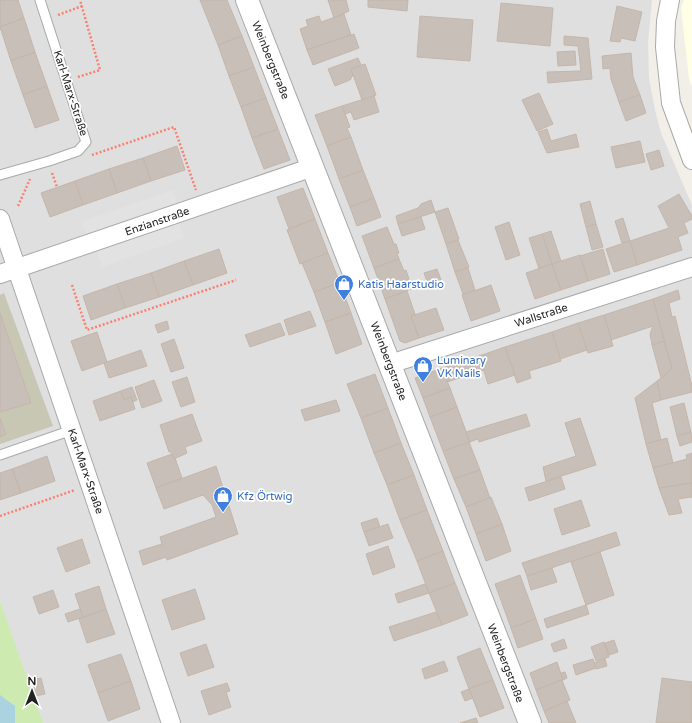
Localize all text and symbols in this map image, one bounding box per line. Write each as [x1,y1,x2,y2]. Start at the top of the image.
street label: Weinbergstraße [249,19,292,101]
street label: Karl-Marx-Straße [51,49,91,138]
street label: Enzianstraße [123,204,191,239]
shop icon: Katis Haarstudio [333,273,355,301]
place label: Katis Haarstudio [358,278,444,291]
street label: Wallstraße [513,301,569,330]
street label: Weinbergstraße [368,320,410,402]
place label: Luminary VK Nails [437,354,486,380]
shop icon: Luminary VK Nails [412,355,434,383]
street label: Karl-Marx-Straße [65,427,106,516]
shop icon: Kfz Örtwig [212,485,234,513]
place label: Kfz Örtwig [237,490,293,503]
street label: Weinbergstraße [485,622,527,704]
north arrow [12,671,52,711]
text: N [28,675,36,688]

